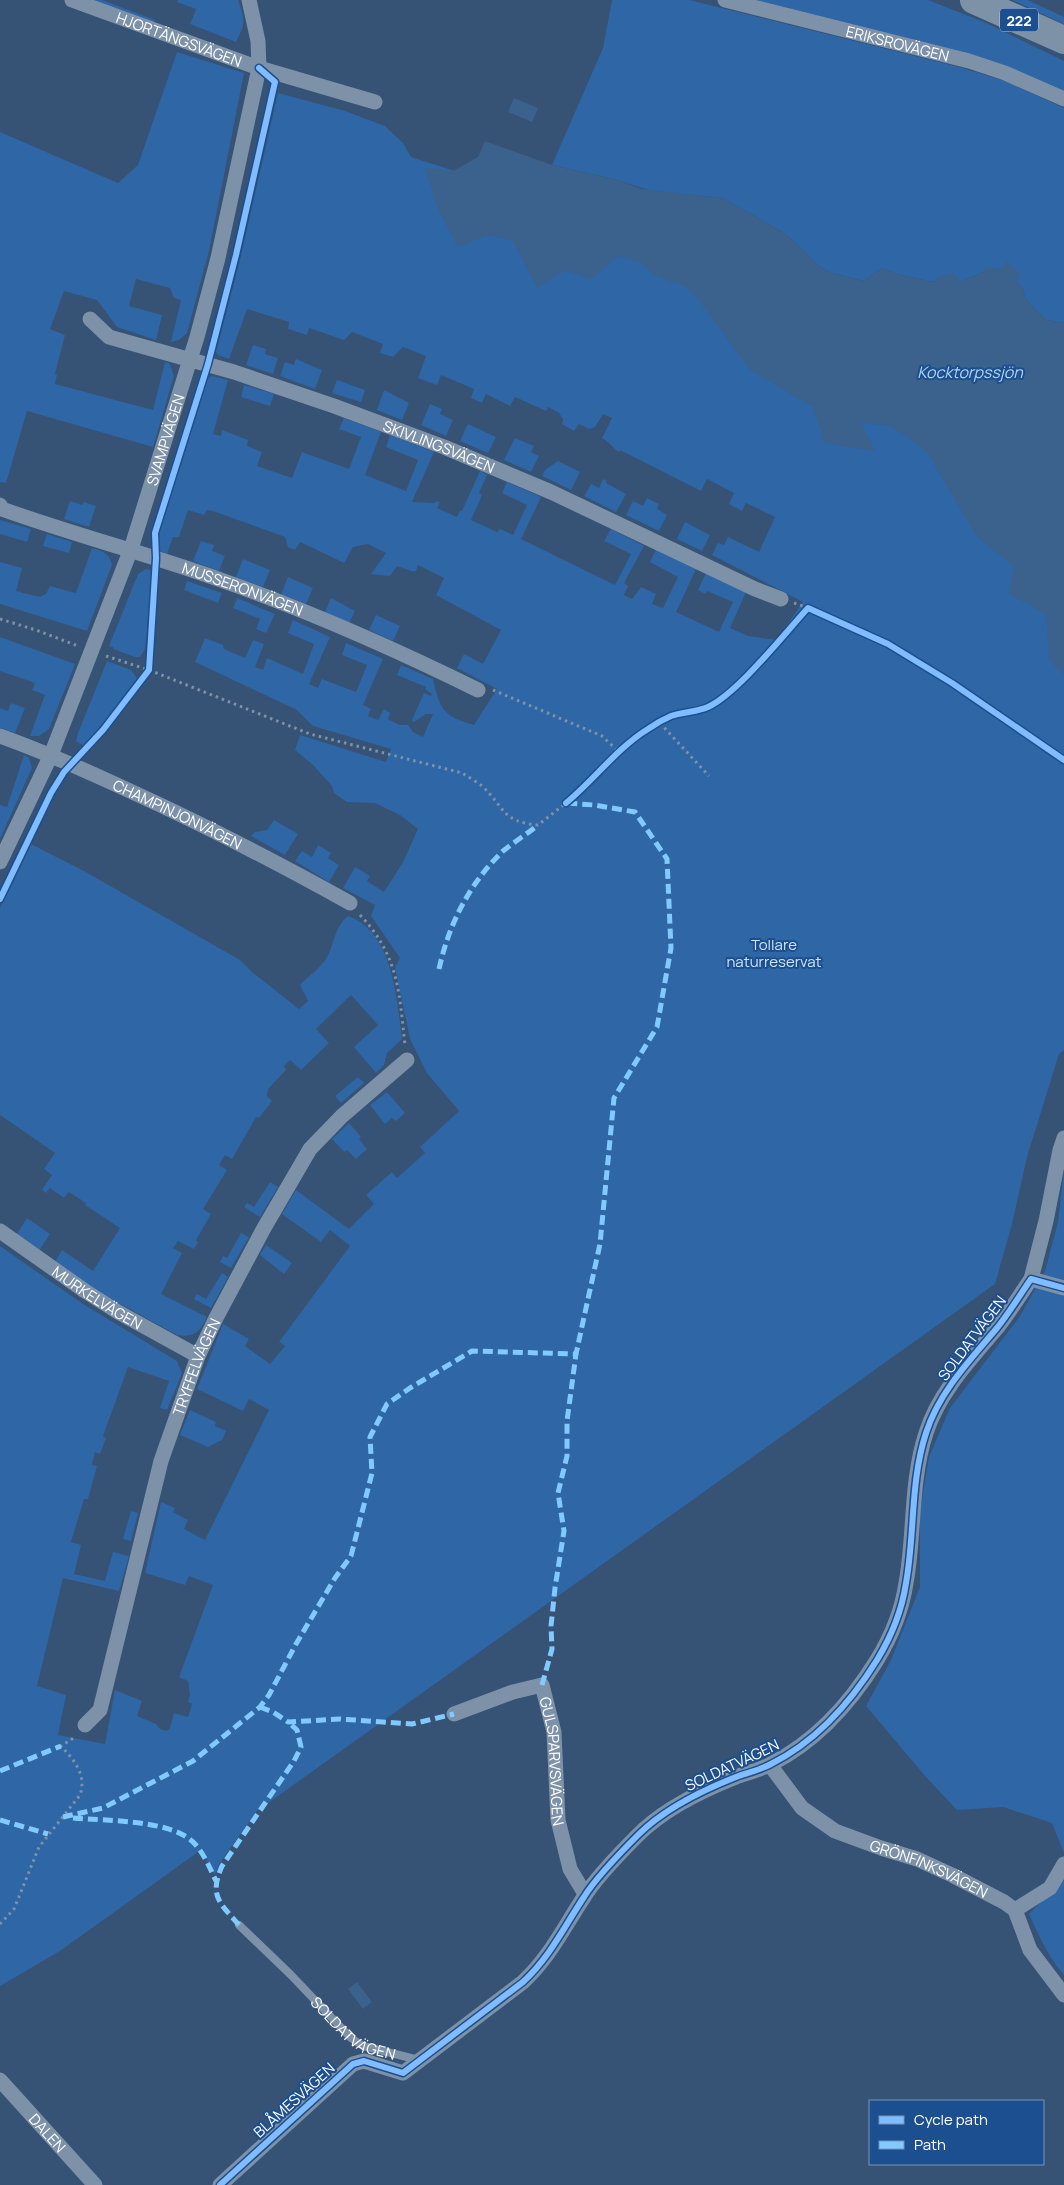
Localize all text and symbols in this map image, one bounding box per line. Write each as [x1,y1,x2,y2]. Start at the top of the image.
street label: HJORTÄNGSVÄGEN [113,7,245,71]
road number: 222 [1000,8,1038,32]
street label: ERIKSROVÄGEN [844,20,952,66]
water label: Kocktorpssjön [917,361,1023,383]
street label: SVAMPVÄGEN [141,391,189,488]
street label: SKIVLINGSVÄGEN [380,415,498,478]
street label: MUSSERONVÄGEN [180,557,306,620]
street label: CHAMPINJONVÄGEN [110,774,246,854]
park label: Tollare naturreservat [726,934,822,972]
street label: MURKELVÄGEN [48,1261,146,1334]
street label: SOLDATVÄGEN [933,1291,1011,1385]
street label: TRYFFELVÄGEN [167,1315,225,1419]
street label: GULSPARVSVÄGEN [535,1694,569,1828]
street label: SOLDATVÄGEN [681,1734,783,1796]
street label: GRÖNFINKSVÄGEN [867,1834,992,1902]
street label: SOLDATVÄGEN [306,1992,398,2064]
street label: BLÅMESVÄGEN [249,2058,339,2142]
legend [869,2100,1044,2165]
street label: DALEN [24,2109,71,2157]
text: Cycle path [914,2109,988,2130]
text: Path [914,2134,946,2155]

